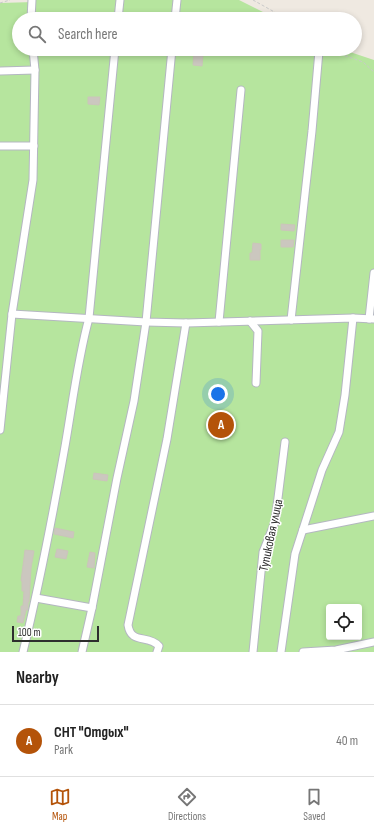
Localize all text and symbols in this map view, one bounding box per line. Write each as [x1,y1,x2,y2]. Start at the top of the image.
search box [12,12,362,56]
icon: search [26,23,48,45]
text: Search here [58,25,118,44]
your location [208,384,228,404]
pin: A [208,410,234,440]
street label: Тупиковая улица [255,498,286,573]
map controls [326,604,362,640]
button: locate [326,604,362,640]
scale bar [12,624,99,643]
text: 100 m [18,626,40,639]
text: Nearby [16,668,59,688]
text: СНТ "Отдых" [54,723,129,742]
text: A [26,733,32,749]
text: 40 m [336,733,358,749]
text: Park [54,742,73,758]
tab: Map [49,786,71,823]
tab: Directions [168,786,206,823]
tab: Saved [303,786,325,823]

